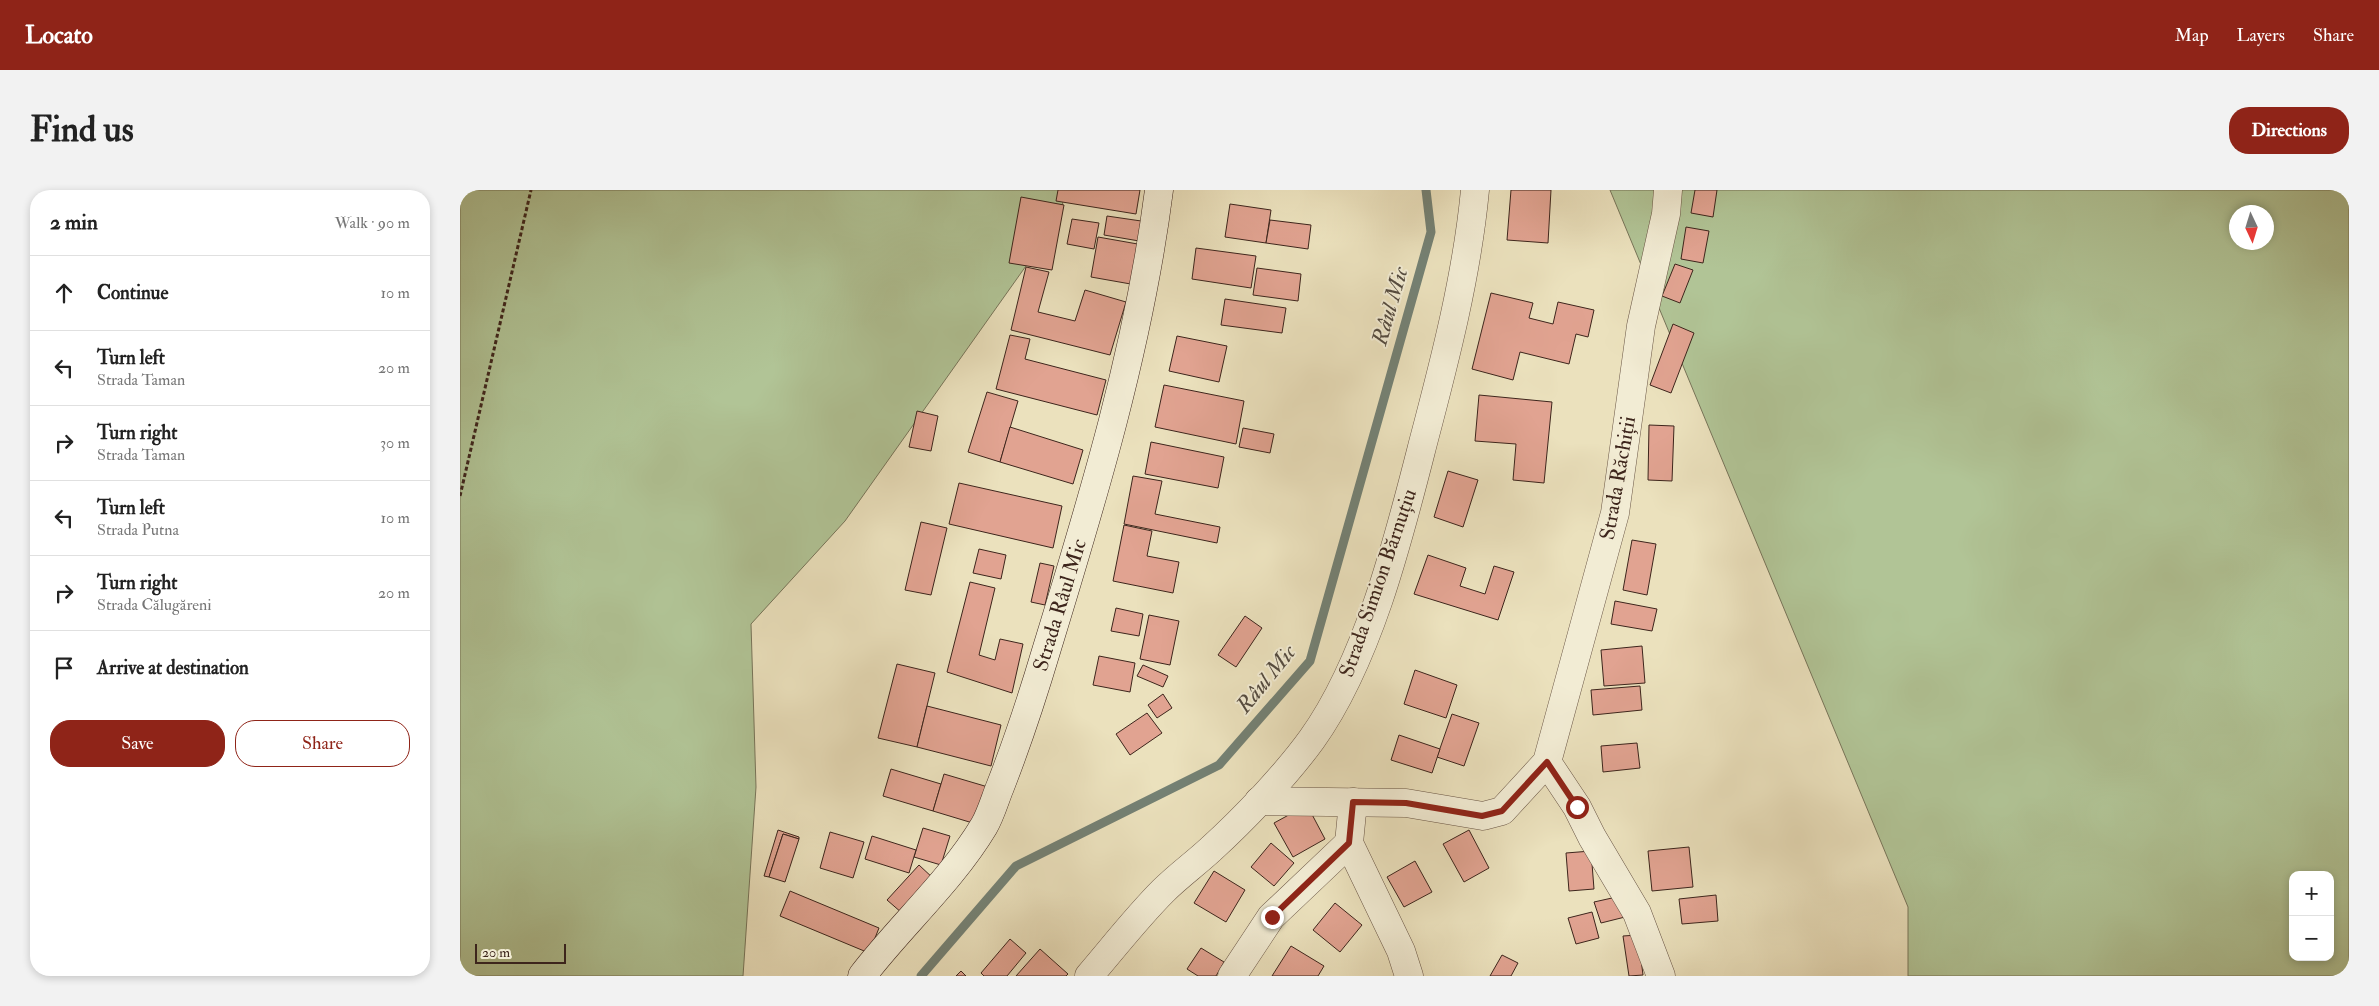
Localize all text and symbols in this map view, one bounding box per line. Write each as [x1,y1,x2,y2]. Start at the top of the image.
text: Locato [25,20,93,51]
text: Map [2175,24,2209,47]
text: Layers [2237,24,2285,47]
text: Share [2313,24,2354,47]
button: Directions [2229,107,2349,154]
text: Find us [30,108,134,152]
north arrow [2229,205,2274,250]
text: 2 min [50,209,98,236]
text: Walk · 90 m [335,213,410,233]
water label: Râul Mic [1365,262,1415,349]
icon: ahead [50,279,78,307]
text: Continue [97,281,168,305]
text: 10 m [380,283,410,303]
text: Turn left [97,346,165,370]
icon: left [50,354,78,382]
text: 20 m [378,358,410,378]
text: Strada Taman [97,370,185,390]
street label: Strada Răchiții [1594,414,1642,542]
text: Turn right [97,421,177,445]
icon: right [50,429,78,457]
text: 30 m [380,433,410,453]
text: Strada Taman [97,445,185,465]
street label: Strada Simion Bărnuțiu [1333,485,1423,681]
text: Turn left [97,496,165,520]
icon: left [50,504,78,532]
text: 10 m [380,508,410,528]
text: Strada Putna [97,520,179,540]
street label: Strada Râul Mic [1027,535,1093,674]
text: Turn right [97,571,177,595]
icon: right [50,579,78,607]
text: 20 m [378,583,410,603]
text: Strada Călugăreni [97,595,212,615]
water label: Râul Mic [1229,638,1303,720]
icon: arrive [50,654,78,682]
text: Arrive at destination [97,656,249,680]
button: Save [50,720,225,767]
button: Share [235,720,410,767]
route start [1566,796,1589,819]
map controls [2289,871,2334,961]
button: + [2289,871,2334,916]
route end [1261,906,1284,929]
button: − [2289,916,2334,961]
scale bar [475,941,566,964]
text: 20 m [482,944,510,961]

